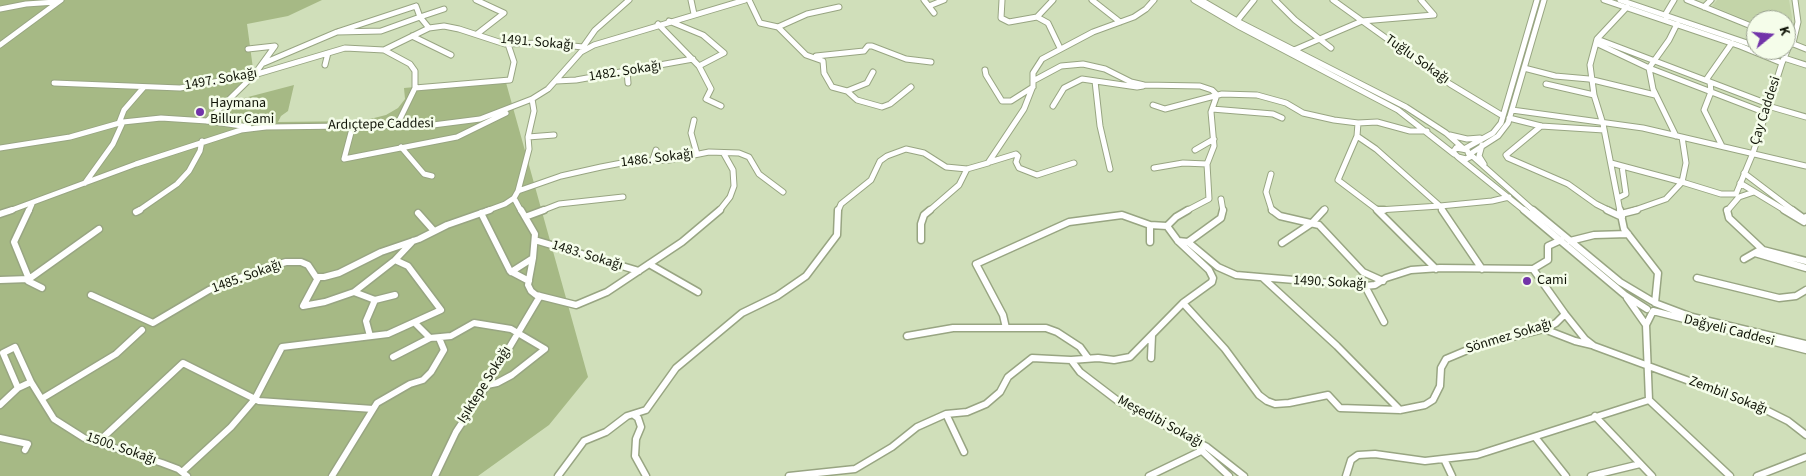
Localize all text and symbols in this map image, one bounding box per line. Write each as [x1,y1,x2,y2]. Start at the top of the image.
north arrow [1746,10,1796,60]
text: K [1774,24,1795,38]
street label: 1491. Sokağı [500,31,574,55]
street label: Tuğlu Sokağı [1381,32,1453,88]
street label: 1482. Sokağı [587,58,663,86]
street label: 1497. Sokağı [183,65,259,95]
street label: Çay Caddesi [1747,75,1785,147]
place label: Haymana Billur Cami [210,96,274,128]
marker: Haymana Billur Cami [194,106,206,118]
street label: Ardıçtepe Caddesi [328,116,434,134]
street label: 1486. Sokağı [619,146,695,172]
street label: 1483. Sokağı [549,237,625,275]
street label: 1485. Sokağı [210,257,284,297]
street label: 1490. Sokağı [1293,273,1367,293]
place label: Cami [1537,273,1567,289]
marker: Cami [1521,275,1533,287]
street label: Dağyeli Caddesi [1682,312,1776,350]
street label: Sönmez Sokağı [1464,316,1554,358]
street label: Işıktepe Sokağı [455,343,515,427]
street label: Zembil Sokağı [1686,373,1770,419]
street label: Meşedibi Sokağı [1114,392,1206,452]
street label: 1500. Sokağı [83,429,159,469]

